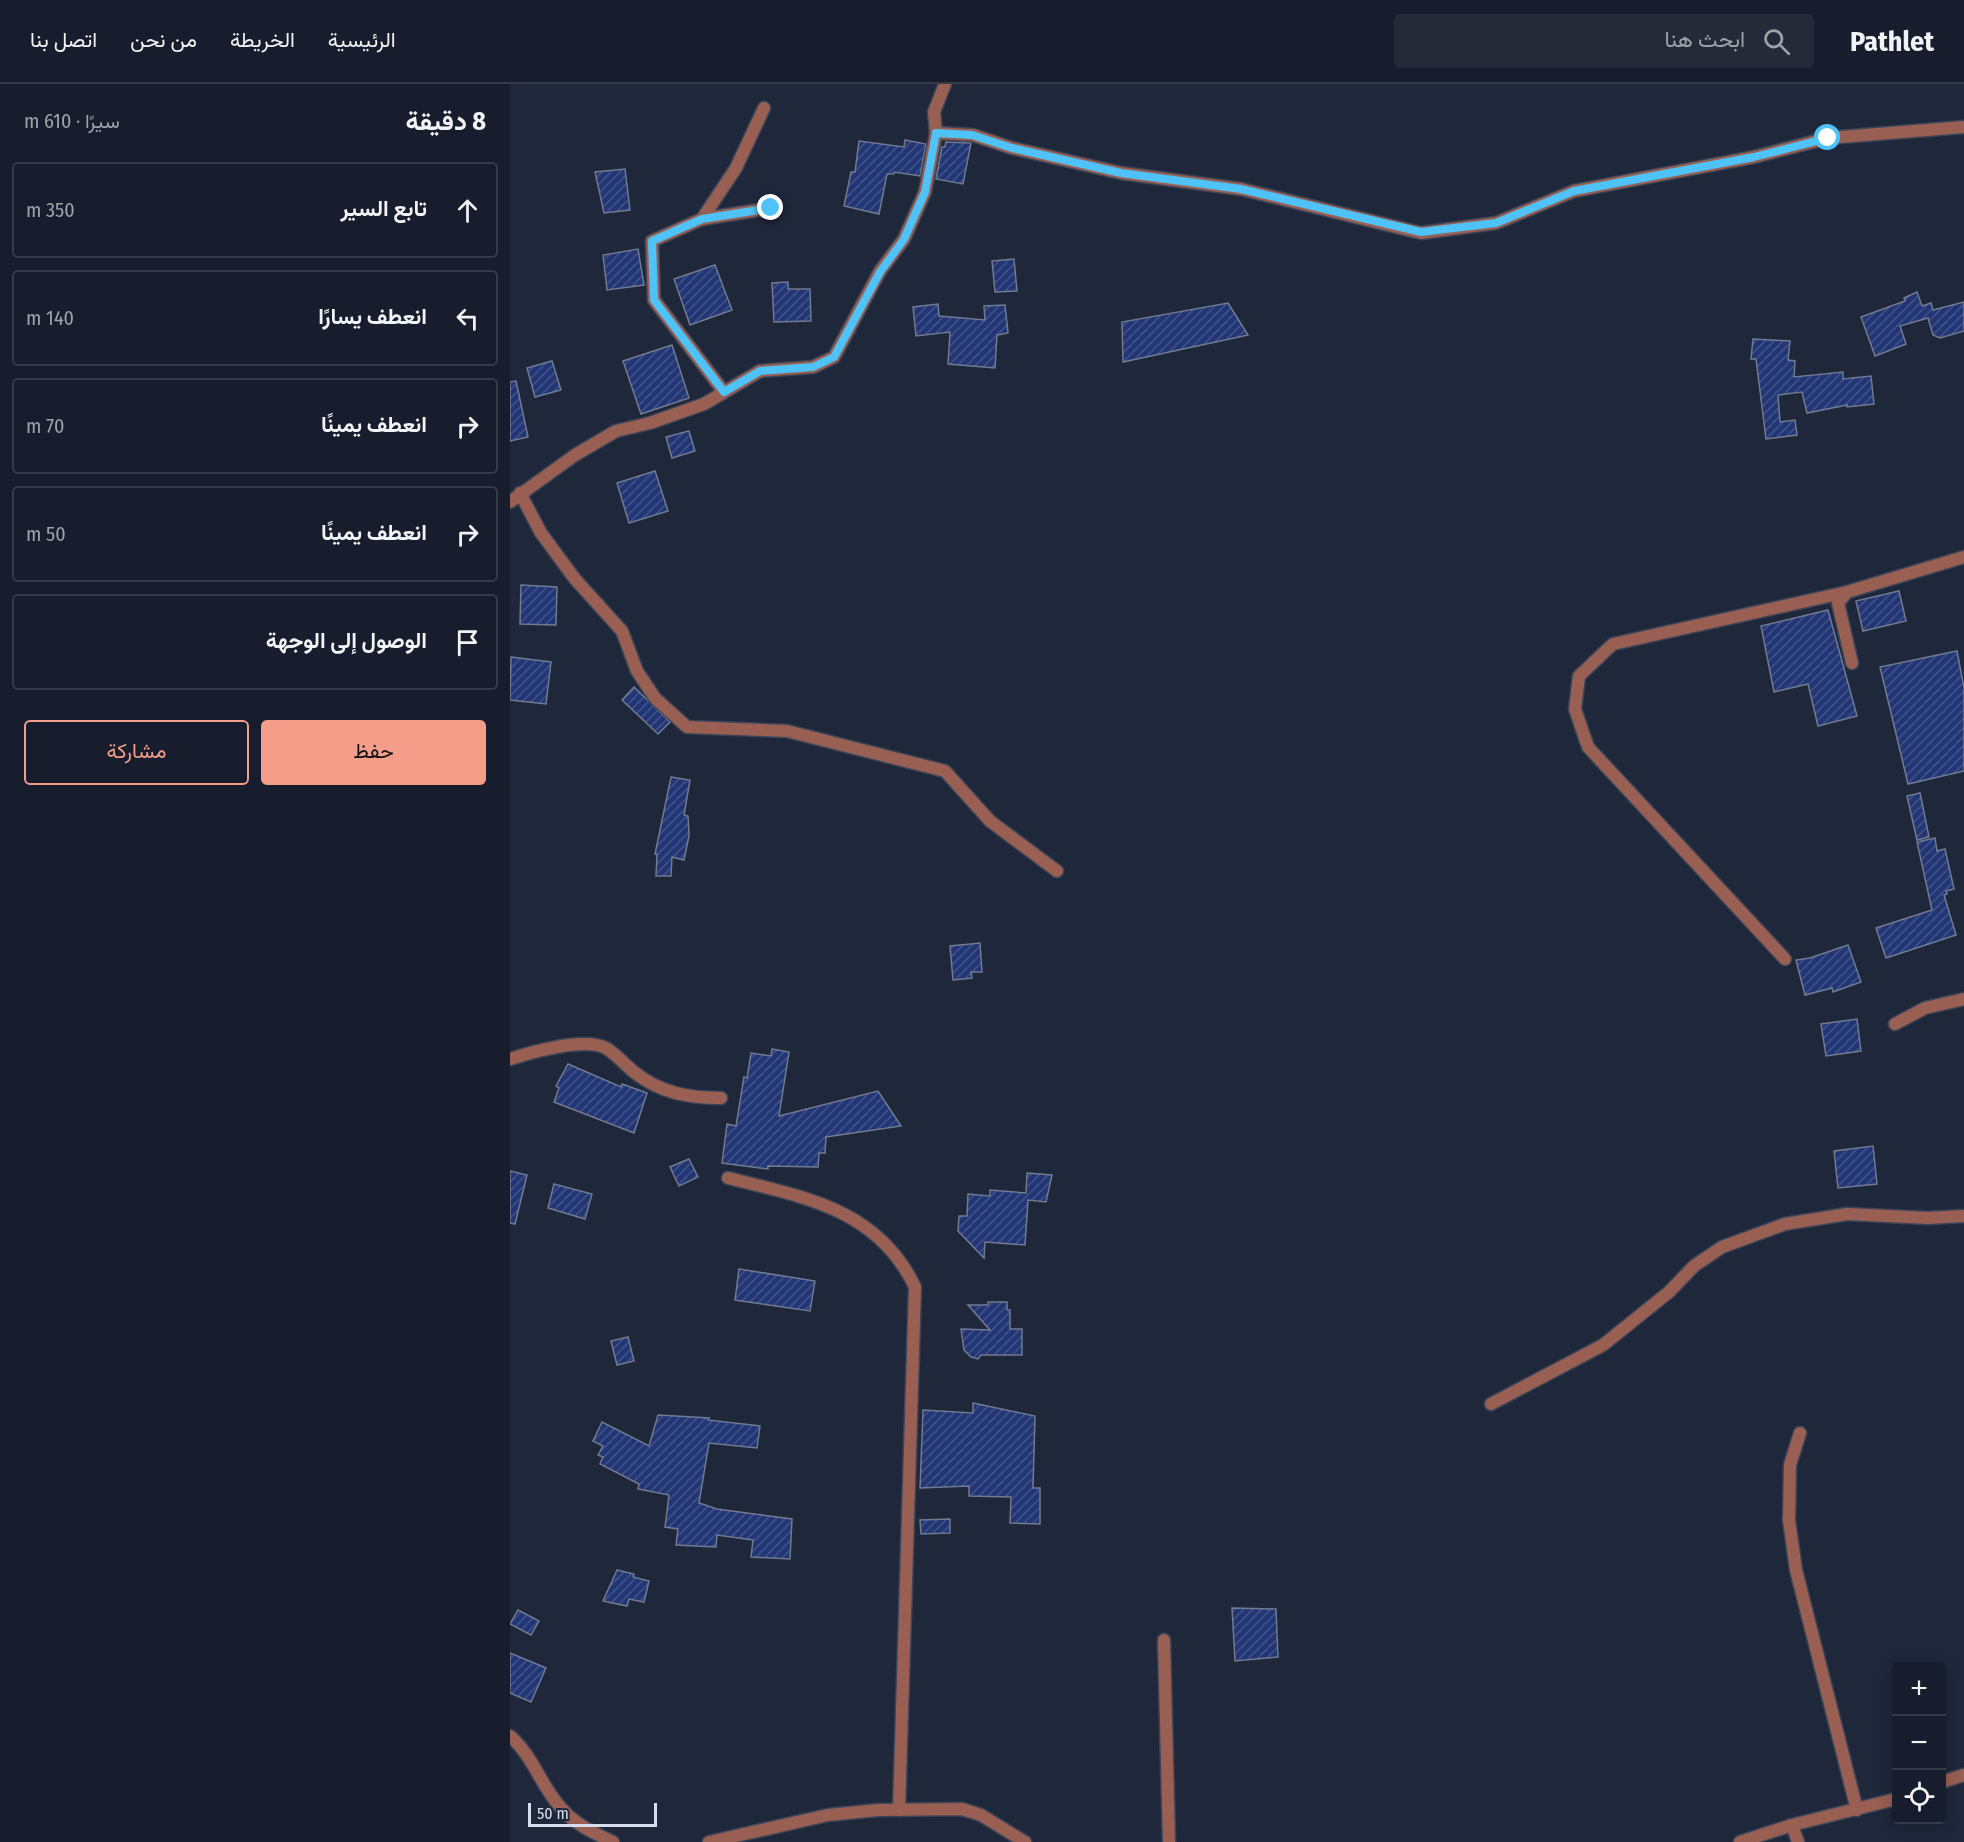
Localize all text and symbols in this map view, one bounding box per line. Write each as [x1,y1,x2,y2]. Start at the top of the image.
search box [1394,14,1814,68]
icon: search [1760,25,1793,58]
text: Pathlet [1850,25,1934,58]
text: ابحث هنا [1664,26,1745,53]
text: اتصل بنا [30,27,97,53]
text: من نحن [130,27,197,53]
text: الخريطة [230,27,295,53]
text: الرئيسية [328,27,396,53]
text: 8 دقيقة [406,106,486,137]
text: سيرًا · 610 m [24,109,120,133]
route start [1814,124,1840,150]
icon: ahead [451,194,484,227]
route end [757,194,783,220]
text: تابع السير [340,195,427,222]
text: 350 m [26,198,75,222]
icon: left [451,302,484,335]
text: انعطف يسارًا [318,303,427,330]
text: 140 m [26,306,74,330]
icon: right [451,410,484,443]
text: انعطف يمينًا [321,411,427,438]
text: 70 m [26,414,64,438]
icon: right [451,518,484,551]
text: انعطف يمينًا [321,519,427,546]
text: 50 m [26,522,66,546]
icon: arrive [451,626,484,659]
text: الوصول إلى الوجهة [266,627,427,654]
button: مشاركة [24,720,249,785]
button: حفظ [261,720,486,785]
map controls [1892,1662,1946,1824]
button: + [1892,1662,1946,1716]
button: − [1892,1716,1946,1770]
button: locate [1892,1770,1946,1824]
scale bar [528,1800,657,1828]
text: 50 m [537,1804,569,1823]

